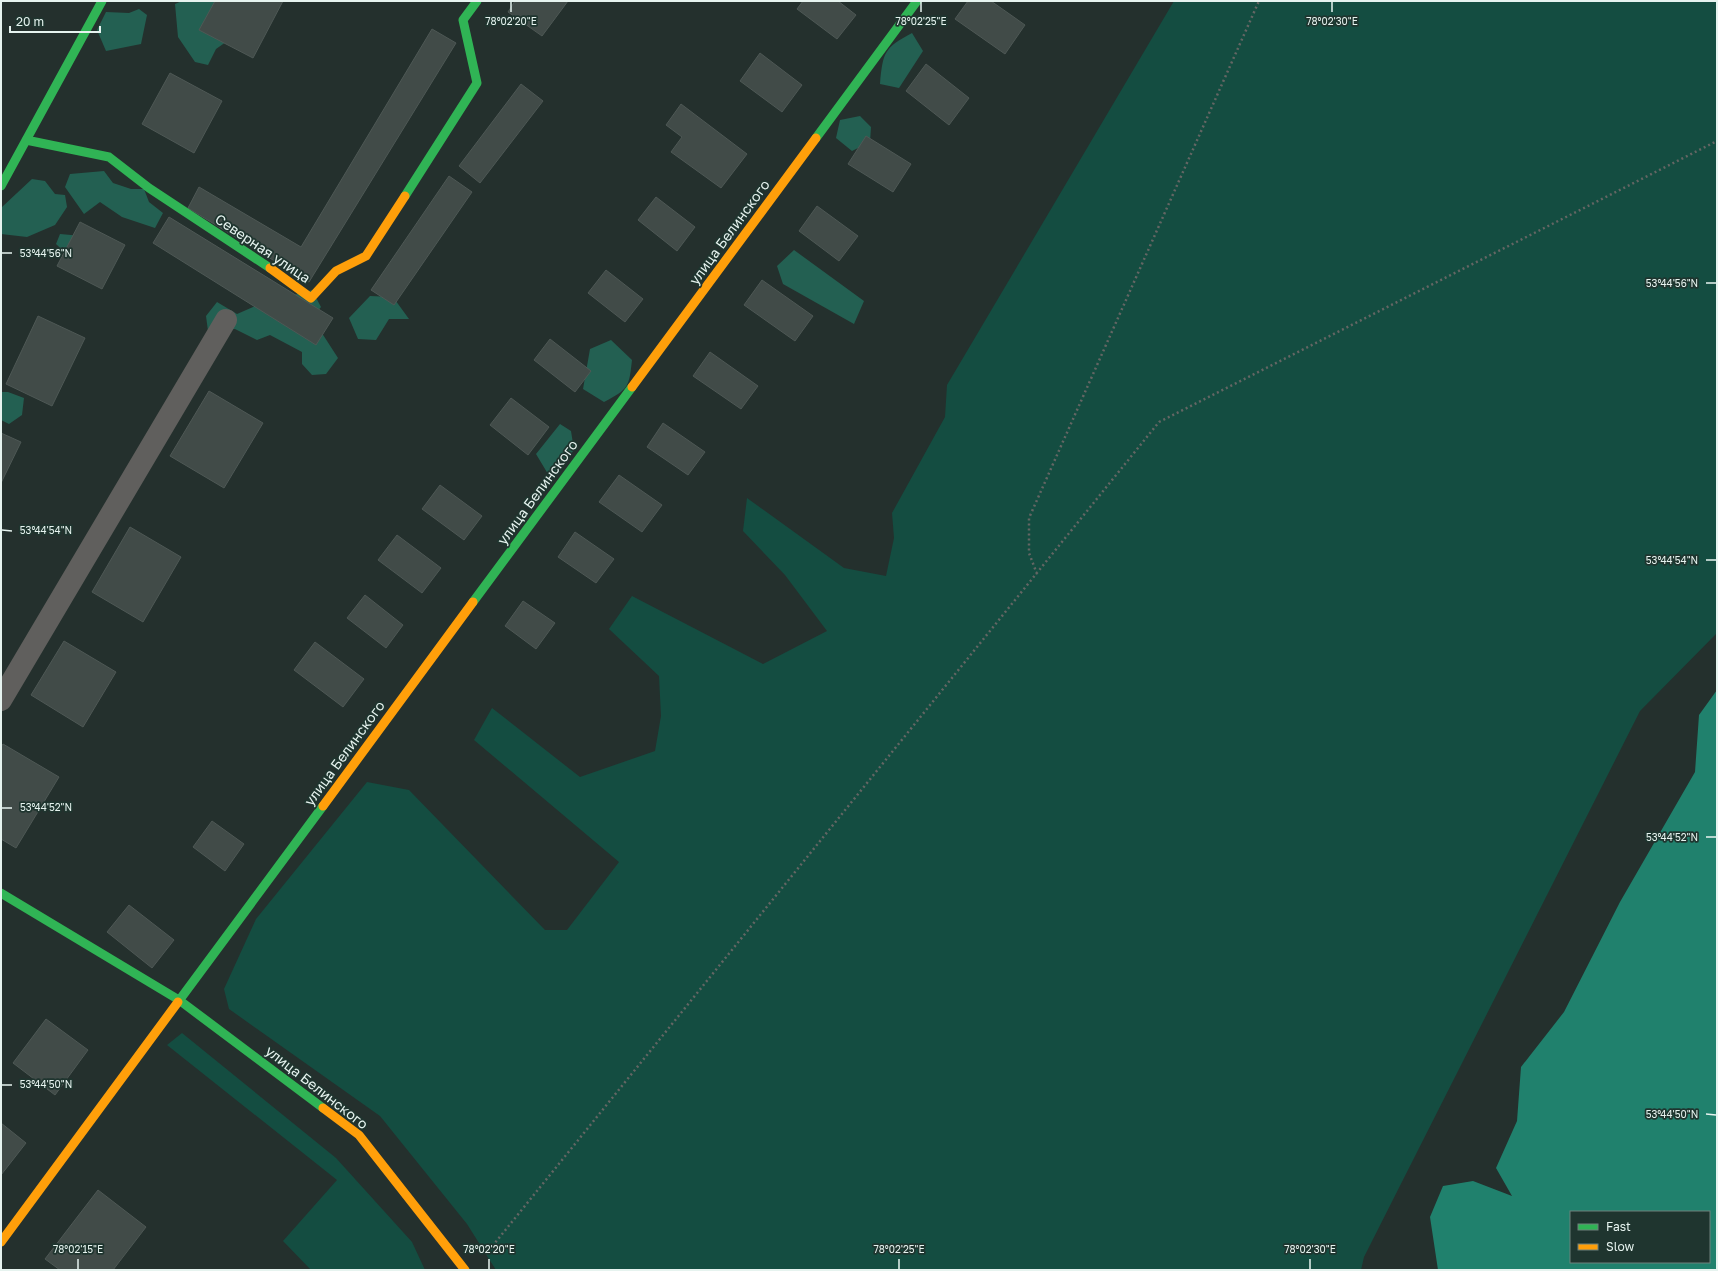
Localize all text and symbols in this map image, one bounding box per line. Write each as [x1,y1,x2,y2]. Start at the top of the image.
scale bar [10,8,100,34]
text: 20 m [16,14,44,29]
text: 78°02'20"E [485,15,537,27]
text: 78°02'25"E [895,15,947,27]
text: 78°02'30"E [1306,15,1358,27]
street label: улица Белинского [685,176,773,288]
street label: Северная улица [212,210,314,286]
text: 53°44'56"N [20,247,72,259]
text: 53°44'56"N [1646,277,1698,289]
street label: улица Белинского [493,436,581,548]
text: 53°44'54"N [20,524,72,536]
text: 53°44'54"N [1646,554,1698,566]
street label: улица Белинского [300,697,388,809]
text: 53°44'52"N [20,801,72,813]
text: 53°44'52"N [1646,831,1698,843]
street label: улица Белинского [262,1042,372,1132]
text: 53°44'50"N [20,1078,72,1090]
text: 53°44'50"N [1646,1108,1698,1120]
legend [1570,1211,1710,1263]
text: Fast [1606,1219,1631,1234]
text: Slow [1606,1239,1634,1254]
text: 78°02'15"E [53,1243,103,1255]
text: 78°02'20"E [463,1243,515,1255]
text: 78°02'25"E [873,1243,925,1255]
text: 78°02'30"E [1284,1243,1336,1255]

